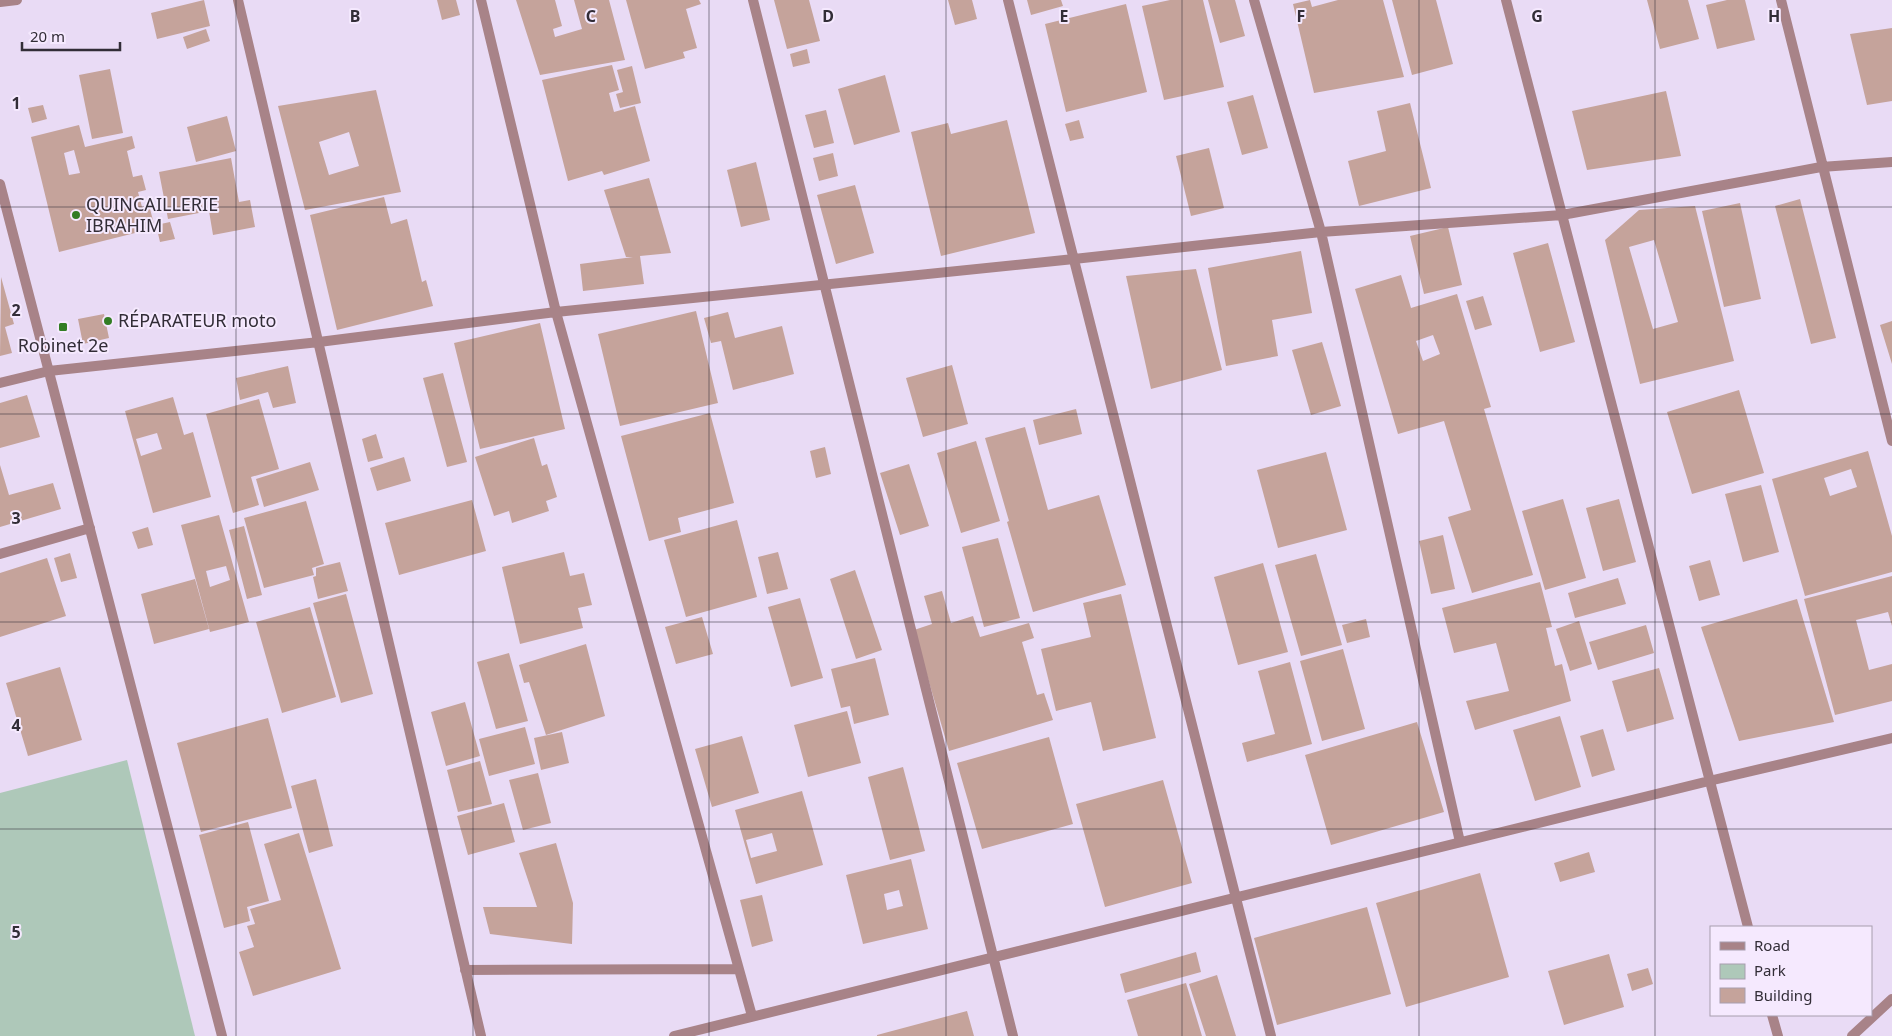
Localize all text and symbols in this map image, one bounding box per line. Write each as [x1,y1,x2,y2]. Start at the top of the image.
text: B [350,5,360,27]
text: C [586,5,596,27]
text: D [822,5,834,27]
text: E [1060,5,1069,27]
text: F [1297,5,1305,27]
text: G [1531,5,1543,27]
text: H [1768,5,1780,27]
scale bar [22,20,120,52]
text: 20 m [30,26,65,46]
text: 1 [11,92,21,114]
place label: QUINCAILLERIE IBRAHIM [86,192,218,237]
marker: QUINCAILLERIE IBRAHIM [70,209,82,221]
text: 2 [11,299,21,321]
place label: RÉPARATEUR moto [118,308,276,332]
marker: RÉPARATEUR moto [102,315,114,327]
marker: Robinet 2e [57,321,69,333]
place label: Robinet 2e [18,333,108,357]
text: 3 [11,507,21,529]
text: 4 [11,714,21,736]
text: 5 [11,921,21,943]
legend [1710,926,1872,1016]
text: Road [1754,935,1790,955]
text: Park [1754,960,1786,980]
text: Building [1754,985,1812,1005]

